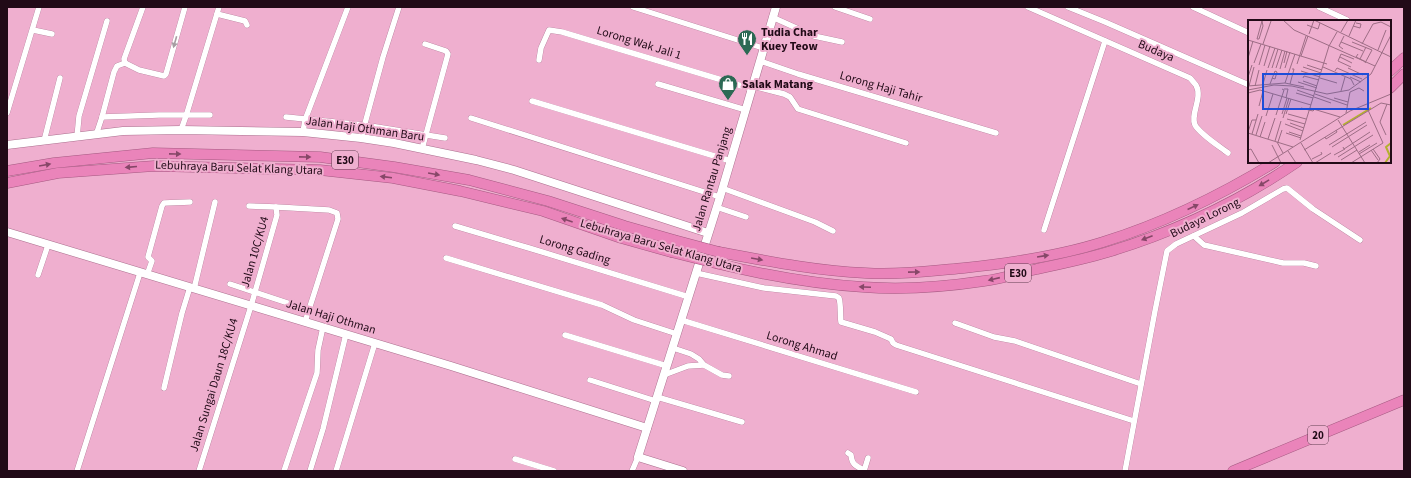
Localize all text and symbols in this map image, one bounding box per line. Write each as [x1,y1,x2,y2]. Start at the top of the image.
inset map [1248,20,1391,163]
street label: Lorong Wak Jali 1 [595,22,683,64]
place label: Tudia Char Kuey Teow [761,24,818,55]
restaurant icon: Tudia Char Kuey Teow [736,28,758,56]
one-way arrow [172,36,178,48]
street label: Budaya [1135,36,1177,66]
street label: Lorong Haji Tahir [838,67,925,107]
shop icon: Salak Matang [717,73,739,101]
place label: Salak Matang [742,76,814,93]
street label: Jalan Haji Othman Baru [305,112,425,146]
street label: Jalan Rantau Panjang [688,125,736,233]
one-way arrow [169,151,182,157]
road number: E30 [332,151,358,169]
one-way arrow [299,154,312,160]
street label: Lebuhraya Baru Selat Klang Utara [155,157,323,179]
one-way arrow [39,161,52,167]
one-way arrow [125,164,137,171]
one-way arrow [427,171,440,177]
one-way arrow [380,174,392,181]
one-way arrow [1258,179,1270,186]
street label: Budaya Lorong [1167,194,1243,242]
one-way arrow [1187,204,1198,210]
street label: Jalan 10C/KU4 [237,214,273,290]
street label: Lebuhraya Baru Selat Klang Utara [578,215,744,277]
one-way arrow [561,216,573,222]
street label: Lorong Gading [537,231,613,269]
one-way arrow [1140,236,1152,242]
one-way arrow [1037,253,1049,259]
one-way arrow [751,257,763,263]
road number: E30 [1005,264,1031,282]
one-way arrow [908,269,921,275]
one-way arrow [988,276,1000,282]
one-way arrow [858,284,871,290]
street label: Jalan Haji Othman [284,295,378,339]
street label: Jalan Sungai Daun 18C/KU4 [186,316,242,454]
street label: Lorong Ahmad [764,327,840,365]
road number: 20 [1308,426,1328,444]

